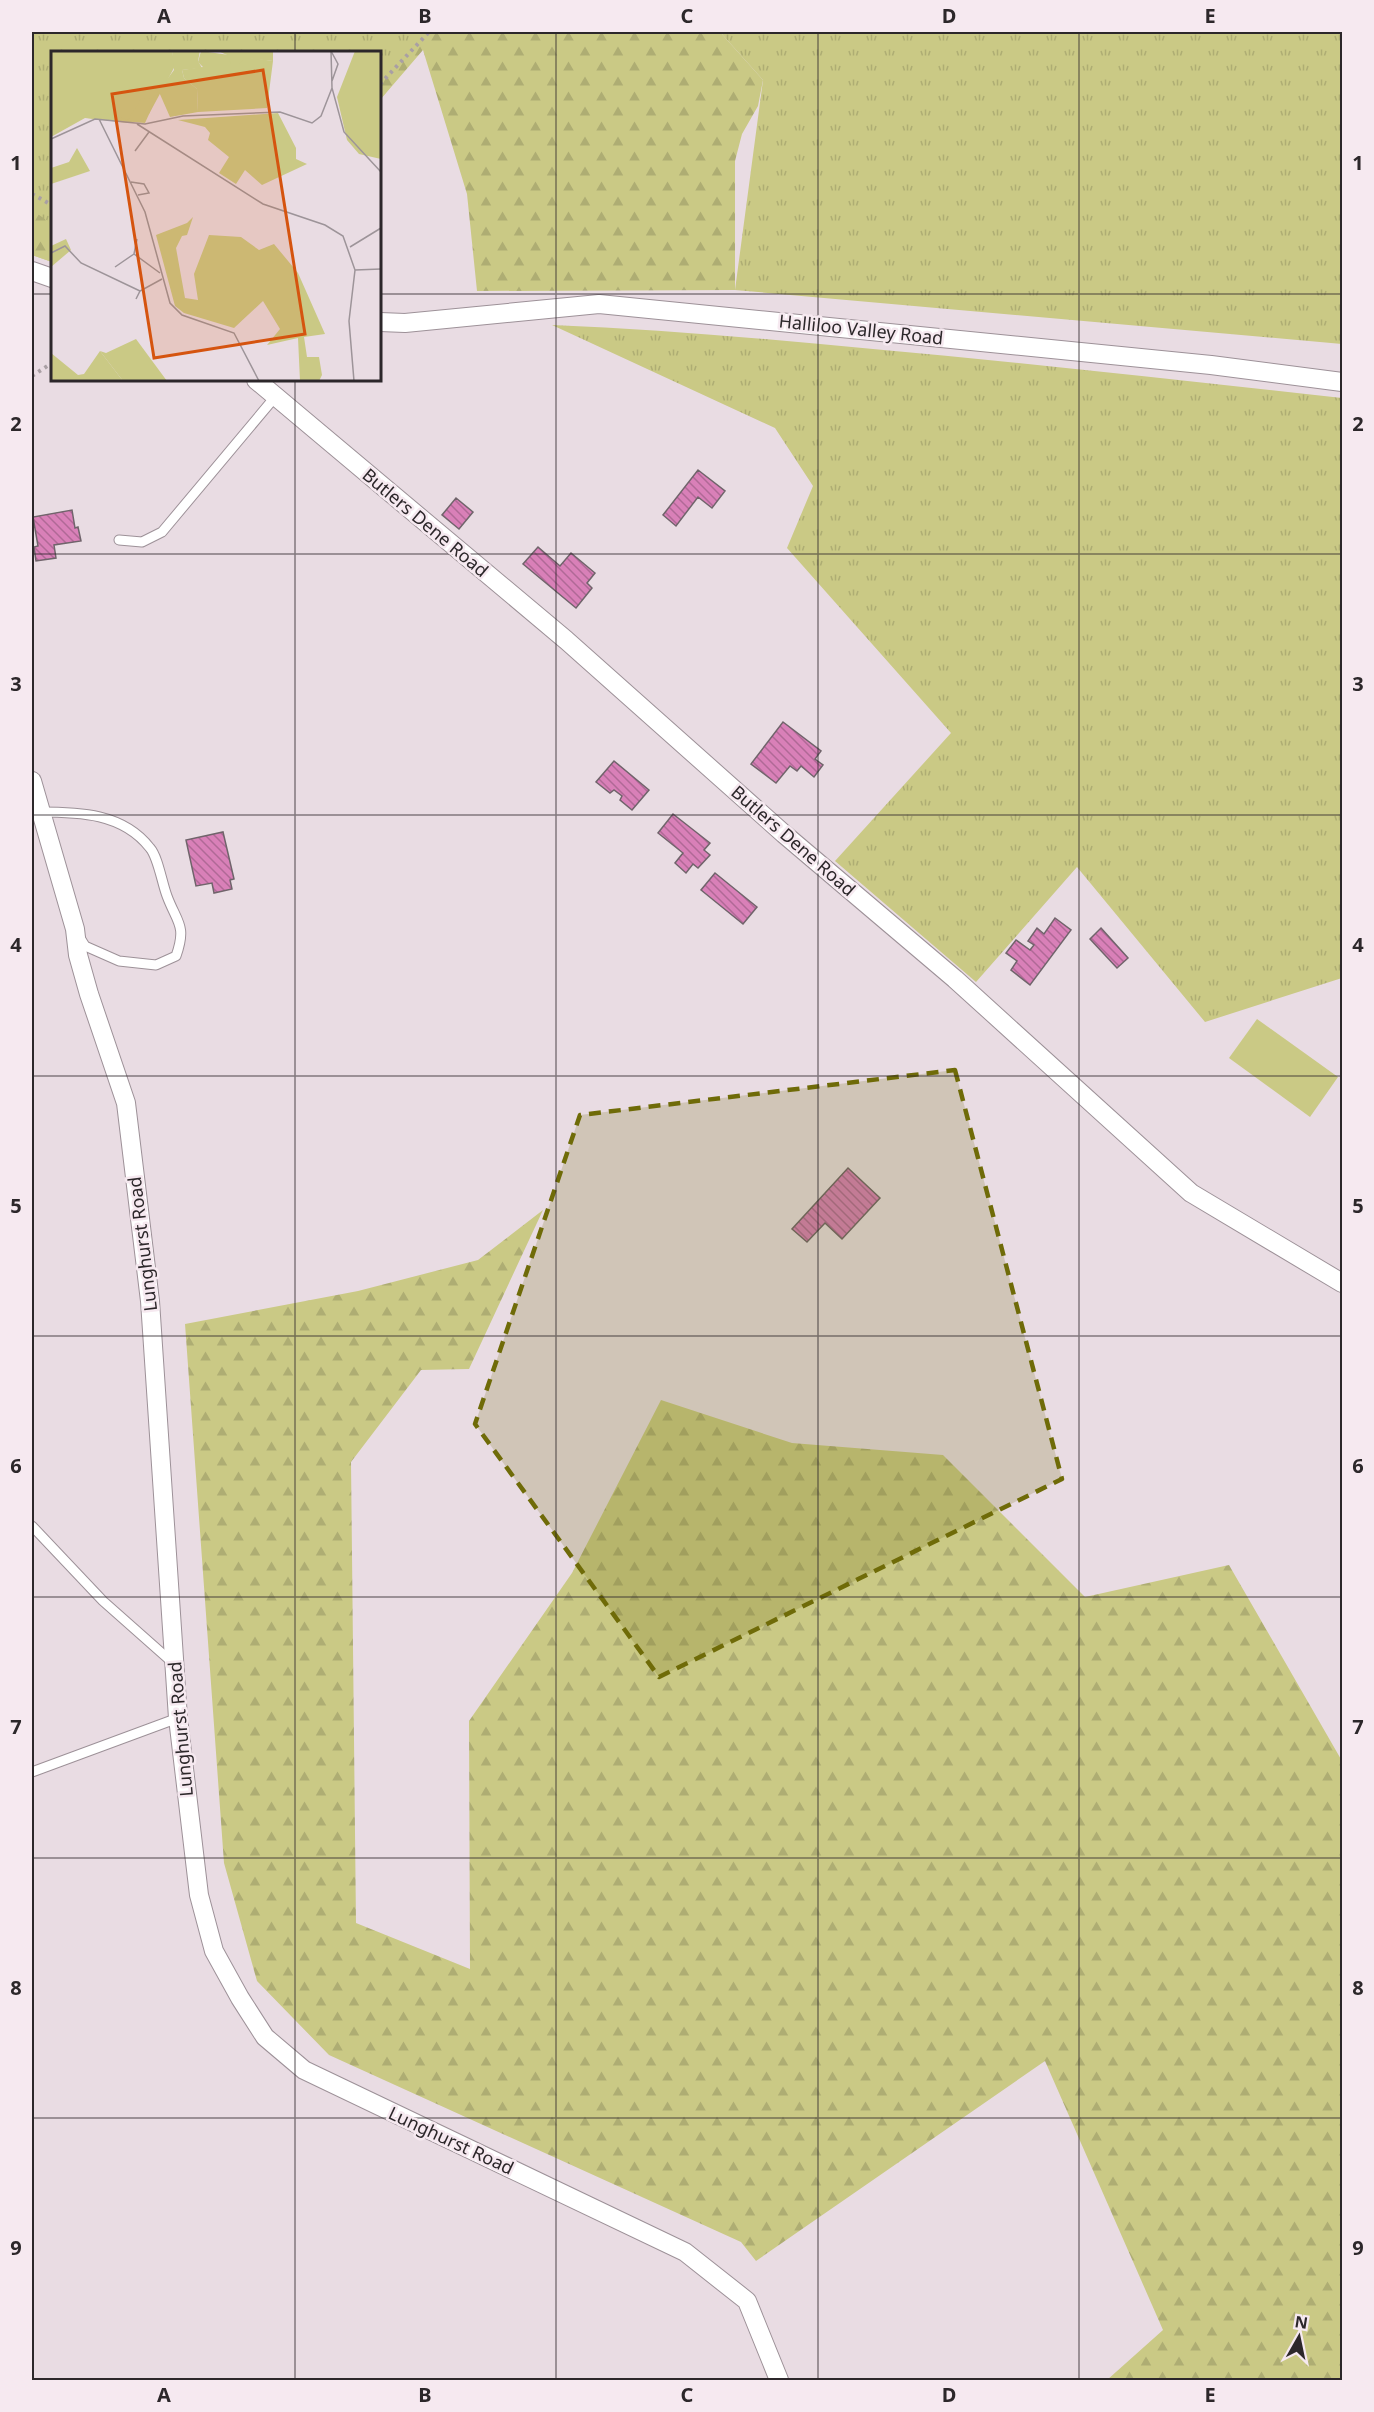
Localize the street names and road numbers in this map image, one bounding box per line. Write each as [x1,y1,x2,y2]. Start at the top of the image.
street label: Halliloo Valley Road [778,308,945,350]
street label: Butlers Dene Road [358,462,494,582]
street label: Butlers Dene Road [726,780,861,901]
street label: Lunghurst Road [122,1175,162,1313]
street label: Lunghurst Road [162,1661,198,1798]
street label: Lunghurst Road [385,2101,518,2180]

